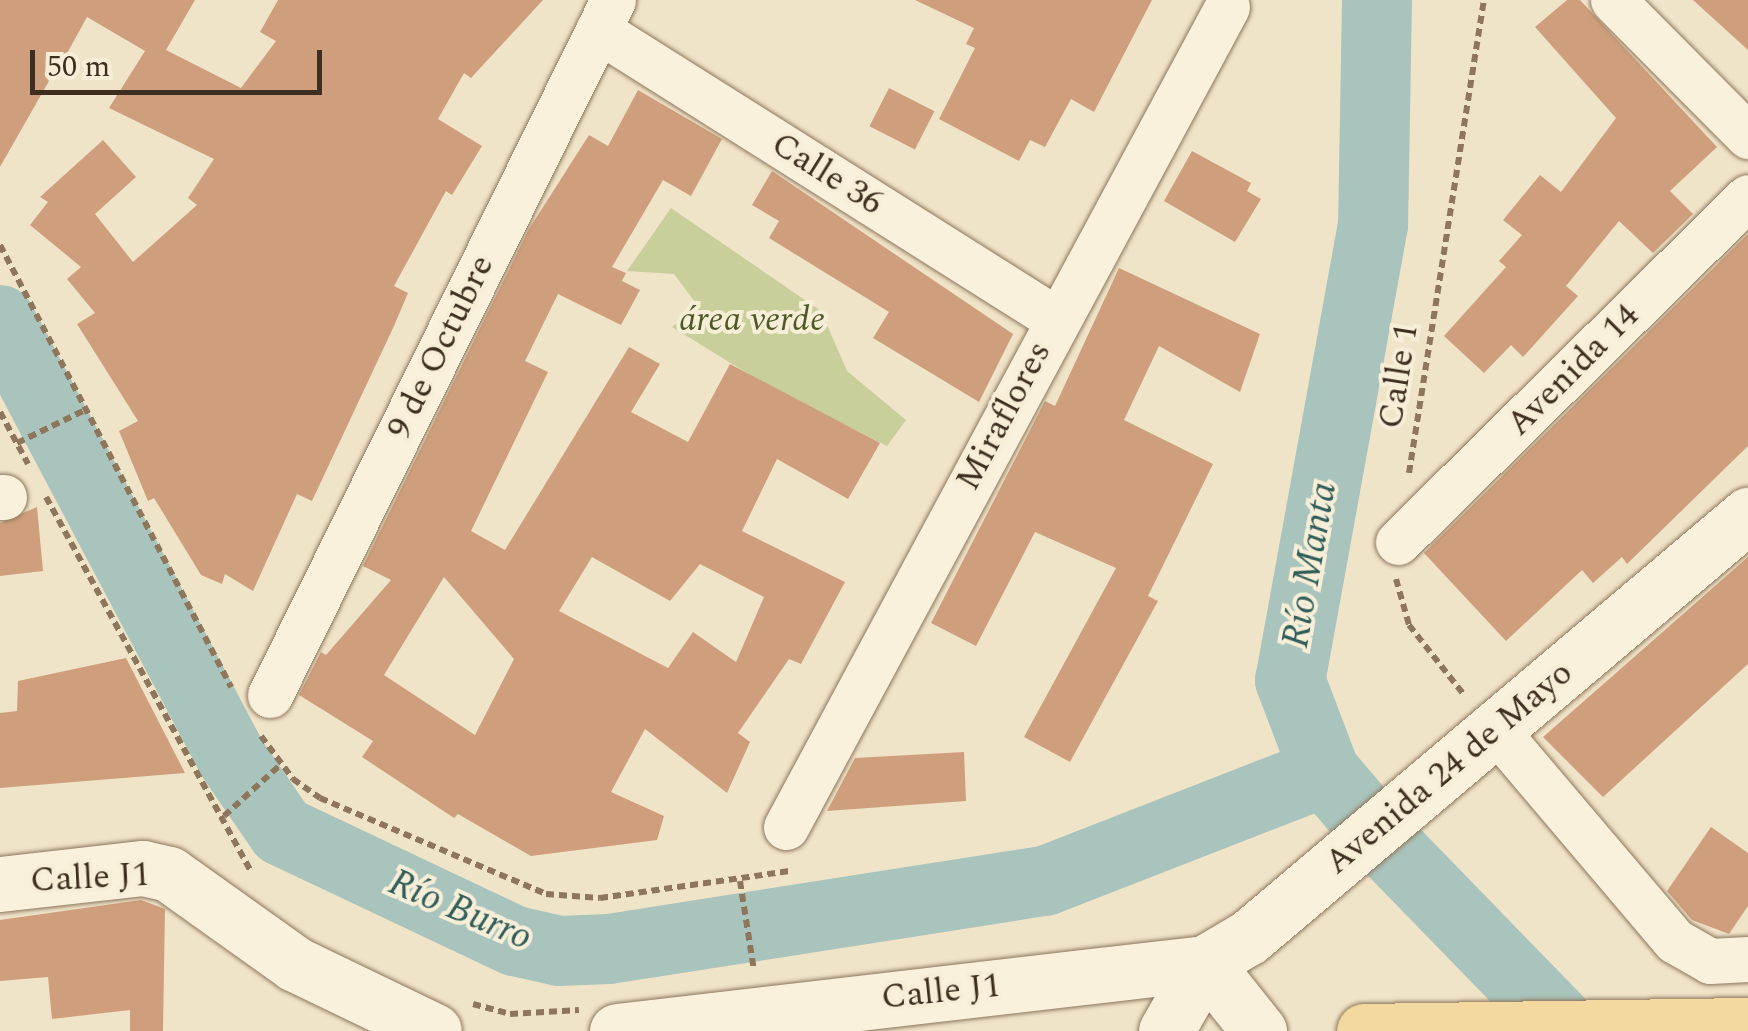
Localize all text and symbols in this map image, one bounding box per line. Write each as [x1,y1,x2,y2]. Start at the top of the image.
scale bar [35,30,328,92]
text: 50 m [47,44,110,90]
street label: Calle 36 [763,123,891,225]
street label: 9 de Octubre [379,248,503,446]
street label: Avenida 14 [1498,295,1648,445]
park label: área verde [679,299,825,341]
street label: Calle 1 [1370,320,1428,432]
street label: Miraflores [947,334,1061,498]
water label: Río Manta [1274,479,1348,651]
street label: Avenida 24 de Mayo [1317,652,1581,884]
street label: Calle J1 [29,854,151,902]
water label: Río Burro [382,860,538,962]
street label: Calle J1 [879,965,1003,1019]

